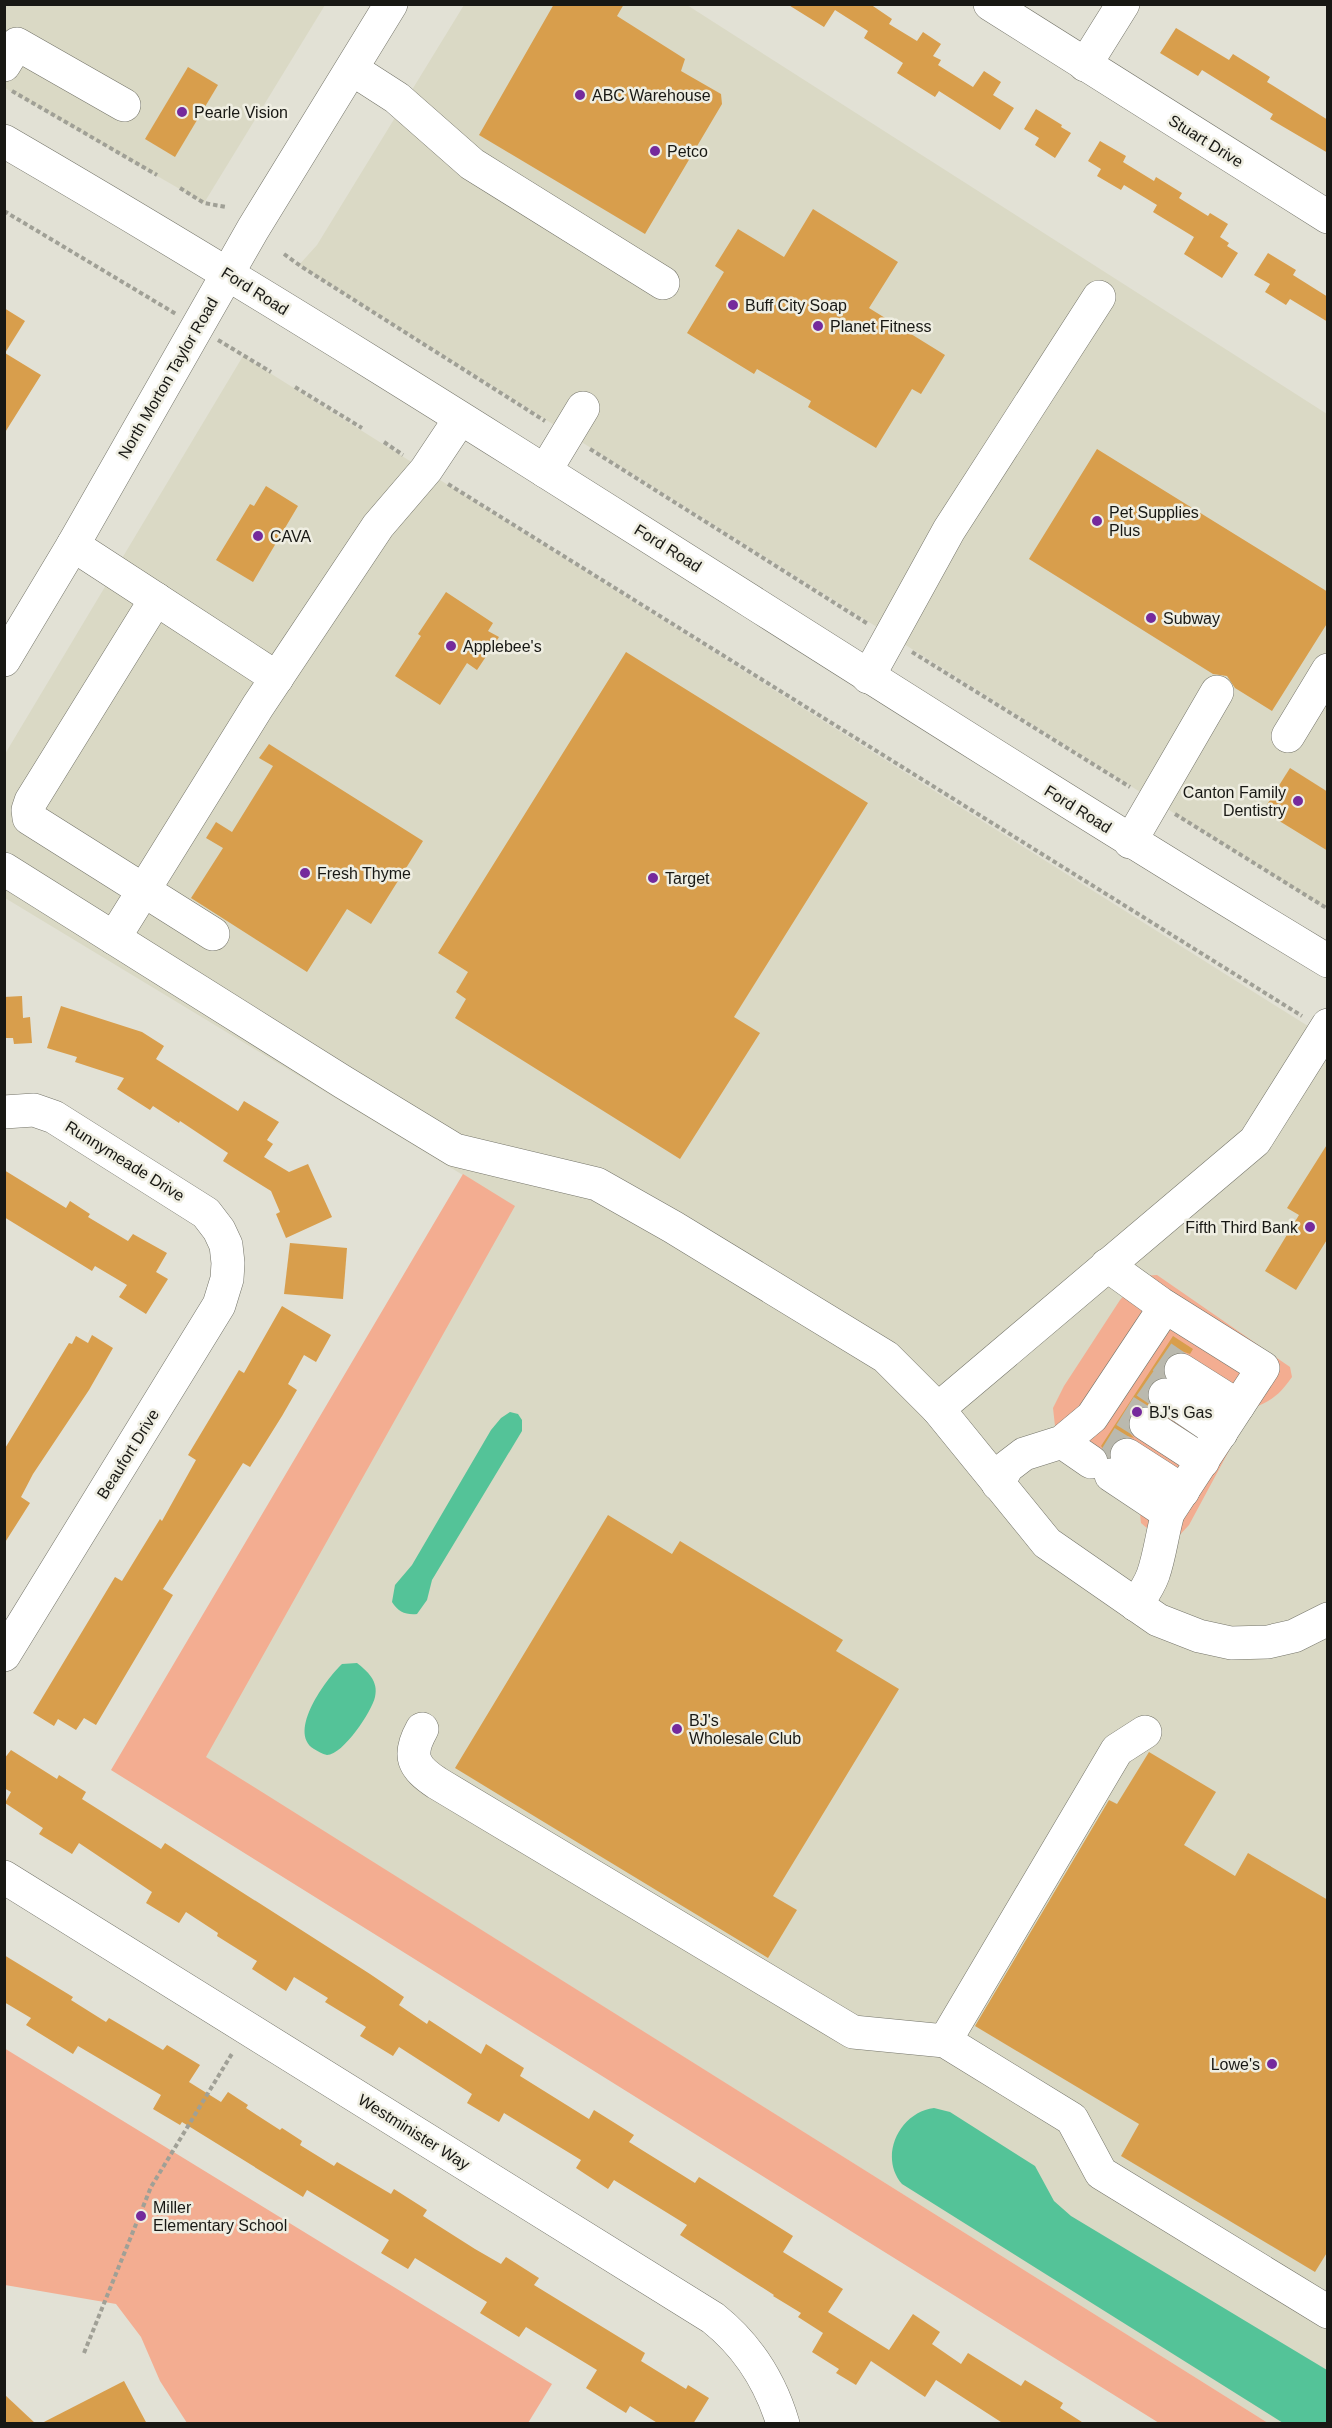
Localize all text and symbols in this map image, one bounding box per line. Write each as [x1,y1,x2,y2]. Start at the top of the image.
place label: ABC Warehouse [592,87,711,104]
marker: ABC Warehouse [573,88,587,102]
place label: Pearle Vision [194,104,288,121]
marker: Pearle Vision [175,105,189,119]
street label: Stuart Drive [1166,111,1246,171]
place label: Petco [667,143,708,160]
marker: Petco [648,144,662,158]
street label: Ford Road [218,264,292,318]
street label: North Morton Taylor Road [115,295,221,461]
place label: Buff City Soap [745,297,847,314]
marker: Buff City Soap [726,298,740,312]
place label: Planet Fitness [830,318,931,335]
marker: Planet Fitness [811,319,825,333]
place label: Pet Supplies Plus [1109,504,1199,539]
marker: Pet Supplies Plus [1090,514,1104,528]
street label: Ford Road [631,521,705,575]
place label: CAVA [270,528,312,545]
marker: CAVA [251,529,265,543]
place label: Subway [1163,610,1220,627]
marker: Subway [1144,611,1158,625]
place label: Applebee's [463,638,542,655]
marker: Applebee's [444,639,458,653]
street label: Ford Road [1041,782,1115,836]
place label: Canton Family Dentistry [1183,784,1286,819]
marker: Canton Family Dentistry [1291,794,1305,808]
place label: Fresh Thyme [317,865,411,882]
marker: Fresh Thyme [298,866,312,880]
place label: Target [665,870,710,887]
marker: Target [646,871,660,885]
street label: Runnymeade Drive [62,1118,188,1205]
place label: Fifth Third Bank [1185,1219,1299,1236]
marker: Fifth Third Bank [1303,1220,1317,1234]
place label: BJ's Gas [1149,1404,1213,1421]
marker: BJ's Gas [1130,1405,1144,1419]
street label: Beaufort Drive [94,1406,162,1502]
place label: BJ's Wholesale Club [689,1712,801,1747]
marker: BJ's Wholesale Club [670,1722,684,1736]
place label: Lowe's [1211,2056,1260,2073]
marker: Lowe's [1265,2057,1279,2071]
street label: Westminister Way [355,2091,473,2173]
place label: Miller Elementary School [153,2199,287,2234]
marker: Miller Elementary School [134,2209,148,2223]

